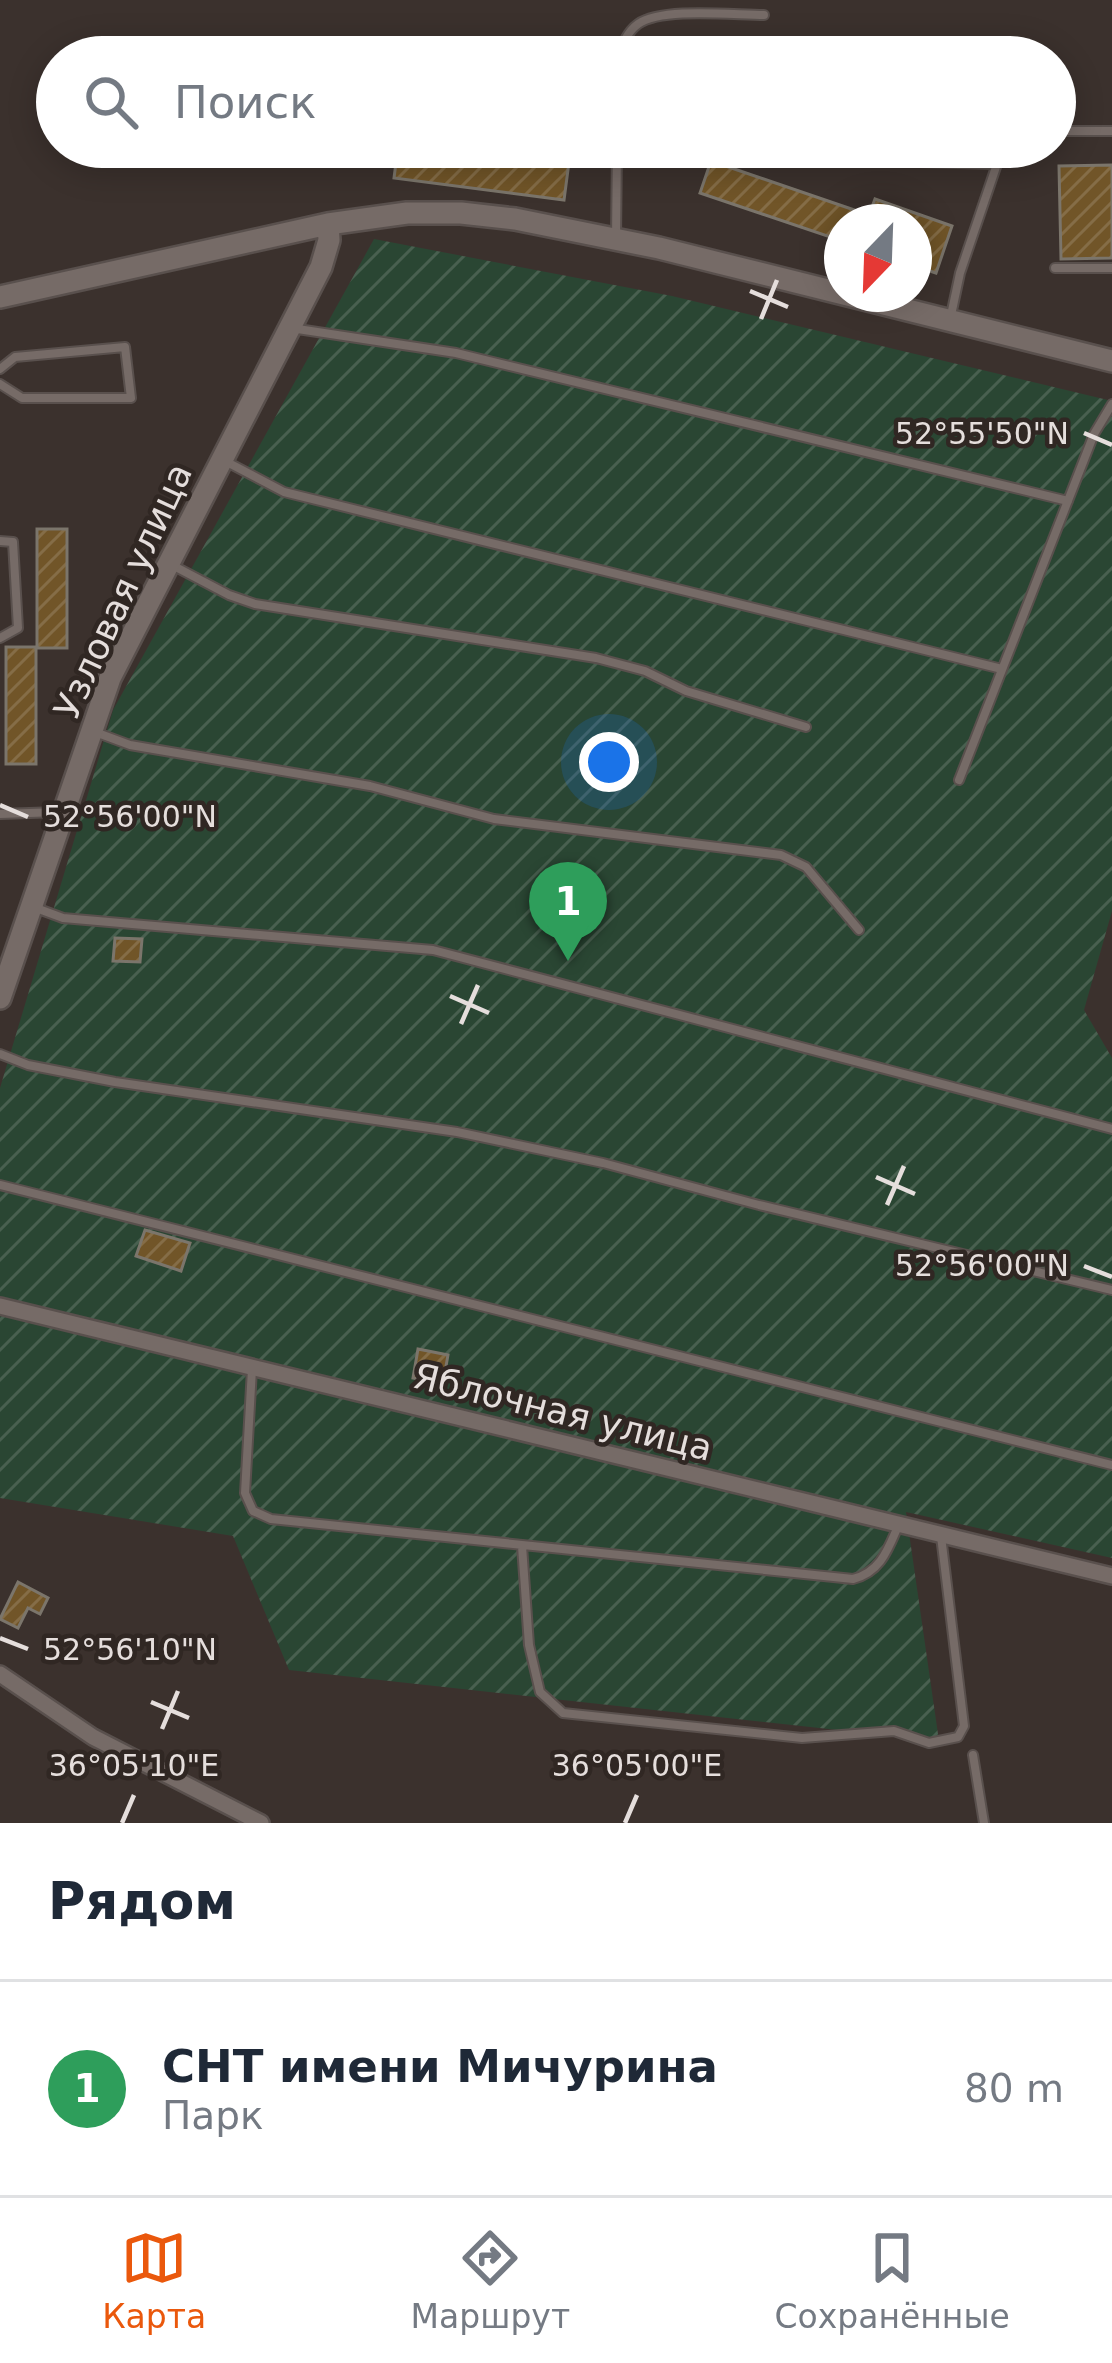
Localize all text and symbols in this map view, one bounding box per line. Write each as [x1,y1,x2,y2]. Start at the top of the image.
search box [36,36,1076,168]
icon: search [78,69,144,135]
text: Поиск [174,76,317,129]
north arrow [824,204,932,312]
text: 52°55'50"N [895,416,1069,451]
street label: Узловая улица [46,457,200,725]
your location [579,732,639,792]
text: 52°56'00"N [43,799,217,834]
pin: 1 [529,862,607,961]
text: 52°56'00"N [895,1248,1069,1283]
street label: Яблочная улица [409,1355,717,1469]
text: 52°56'10"N [43,1632,217,1667]
text: 36°05'10"E [49,1748,219,1783]
text: 36°05'00"E [552,1748,722,1783]
text: Рядом [48,1872,236,1931]
text: СНТ имени Мичурина [162,2040,718,2093]
text: 1 [73,2066,101,2111]
text: 80 m [964,2066,1064,2111]
text: Парк [162,2093,264,2138]
tab: Карта [102,2225,206,2336]
tab: Маршрут [411,2225,570,2336]
tab: Сохранённые [774,2225,1010,2336]

